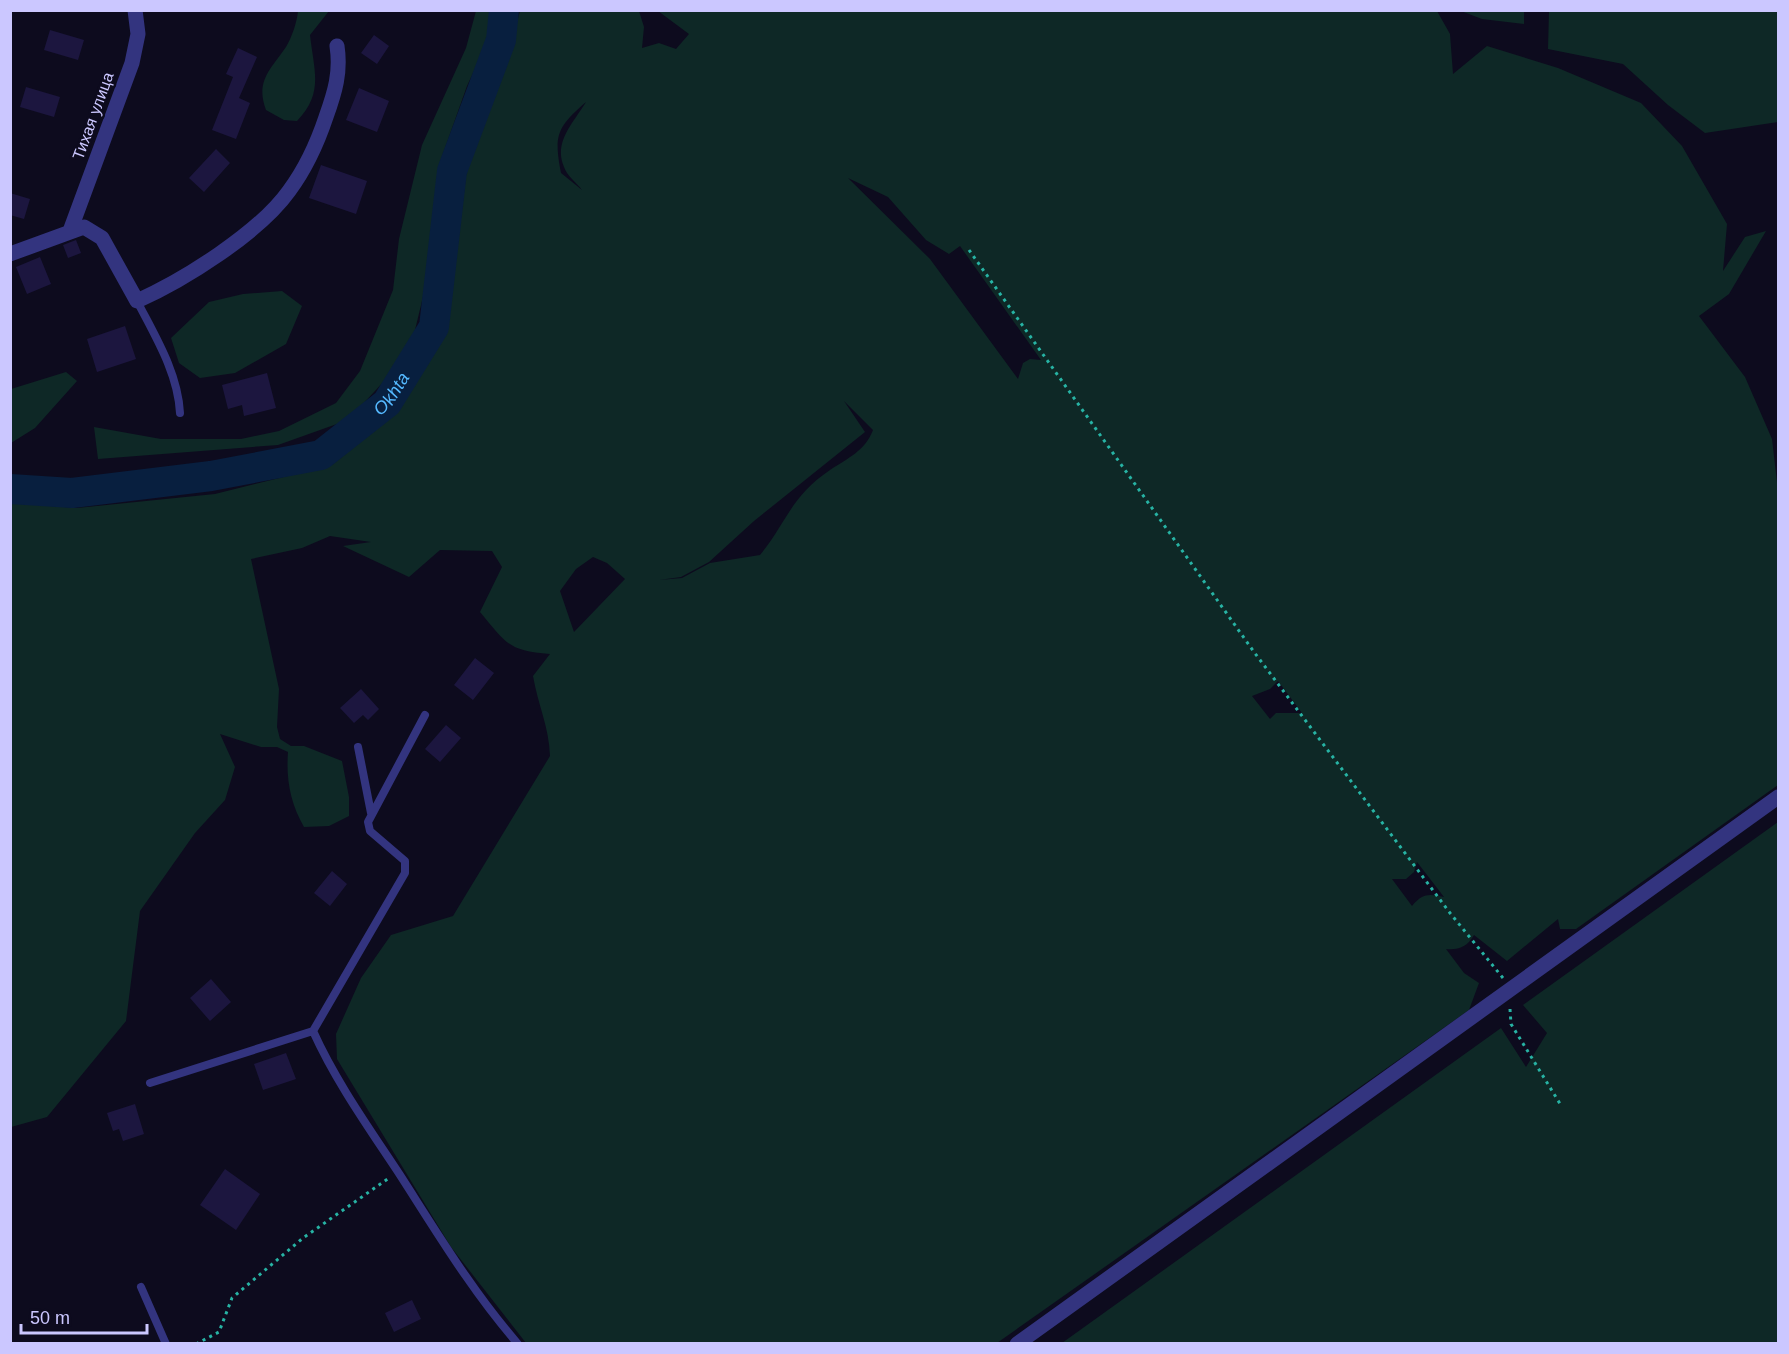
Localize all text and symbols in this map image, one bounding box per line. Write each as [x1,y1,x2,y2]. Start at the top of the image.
street label: Тихая улица [69,70,117,162]
water label: Okhta [370,369,413,420]
scale bar [21,1297,147,1335]
text: 50 m [30,1308,70,1328]

